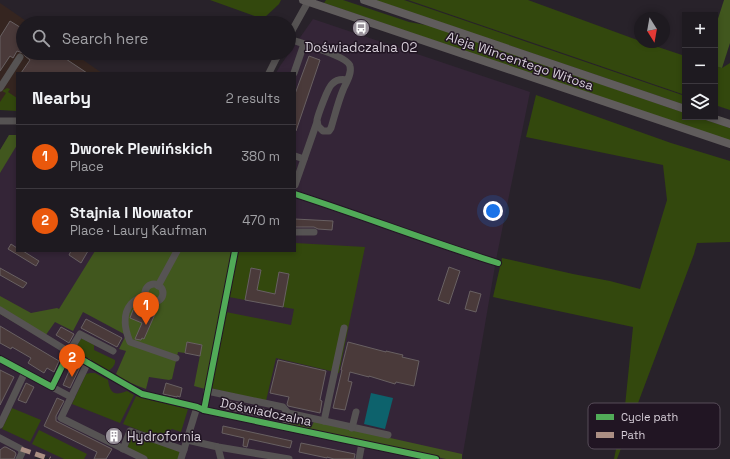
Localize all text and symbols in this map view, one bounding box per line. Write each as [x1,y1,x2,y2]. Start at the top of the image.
north arrow [634,12,670,48]
map controls [682,12,718,120]
button: + [682,12,718,48]
search box [16,16,296,60]
bus stop icon: Doświadczalna 02 [351,18,371,38]
icon: search [30,27,52,49]
street label: Aleja Wincentego Witosa [444,28,596,94]
text: Search here [62,29,148,48]
place label: Doświadczalna 02 [305,39,417,56]
button: − [682,48,718,84]
button: layers [682,84,718,120]
text: Nearby [32,87,91,109]
text: 2 results [226,90,280,107]
text: Dworek Plewińskich [70,139,213,158]
text: 1 [42,148,48,165]
text: 380 m [241,148,280,165]
text: Place [70,158,104,175]
your location [483,201,503,221]
text: Stajnia I Nowator [70,203,193,222]
text: 2 [41,212,49,229]
text: 470 m [242,212,280,229]
text: Place · Laury Kaufman [70,222,207,239]
pin: 1 [133,292,159,325]
pin: 2 [59,344,85,377]
street label: Doświadczalna [219,394,314,430]
legend [588,403,720,449]
text: Cycle path [621,410,678,424]
building icon: Hydrofornia [104,426,124,446]
place label: Hydrofornia [127,428,202,445]
text: Path [621,428,645,442]

